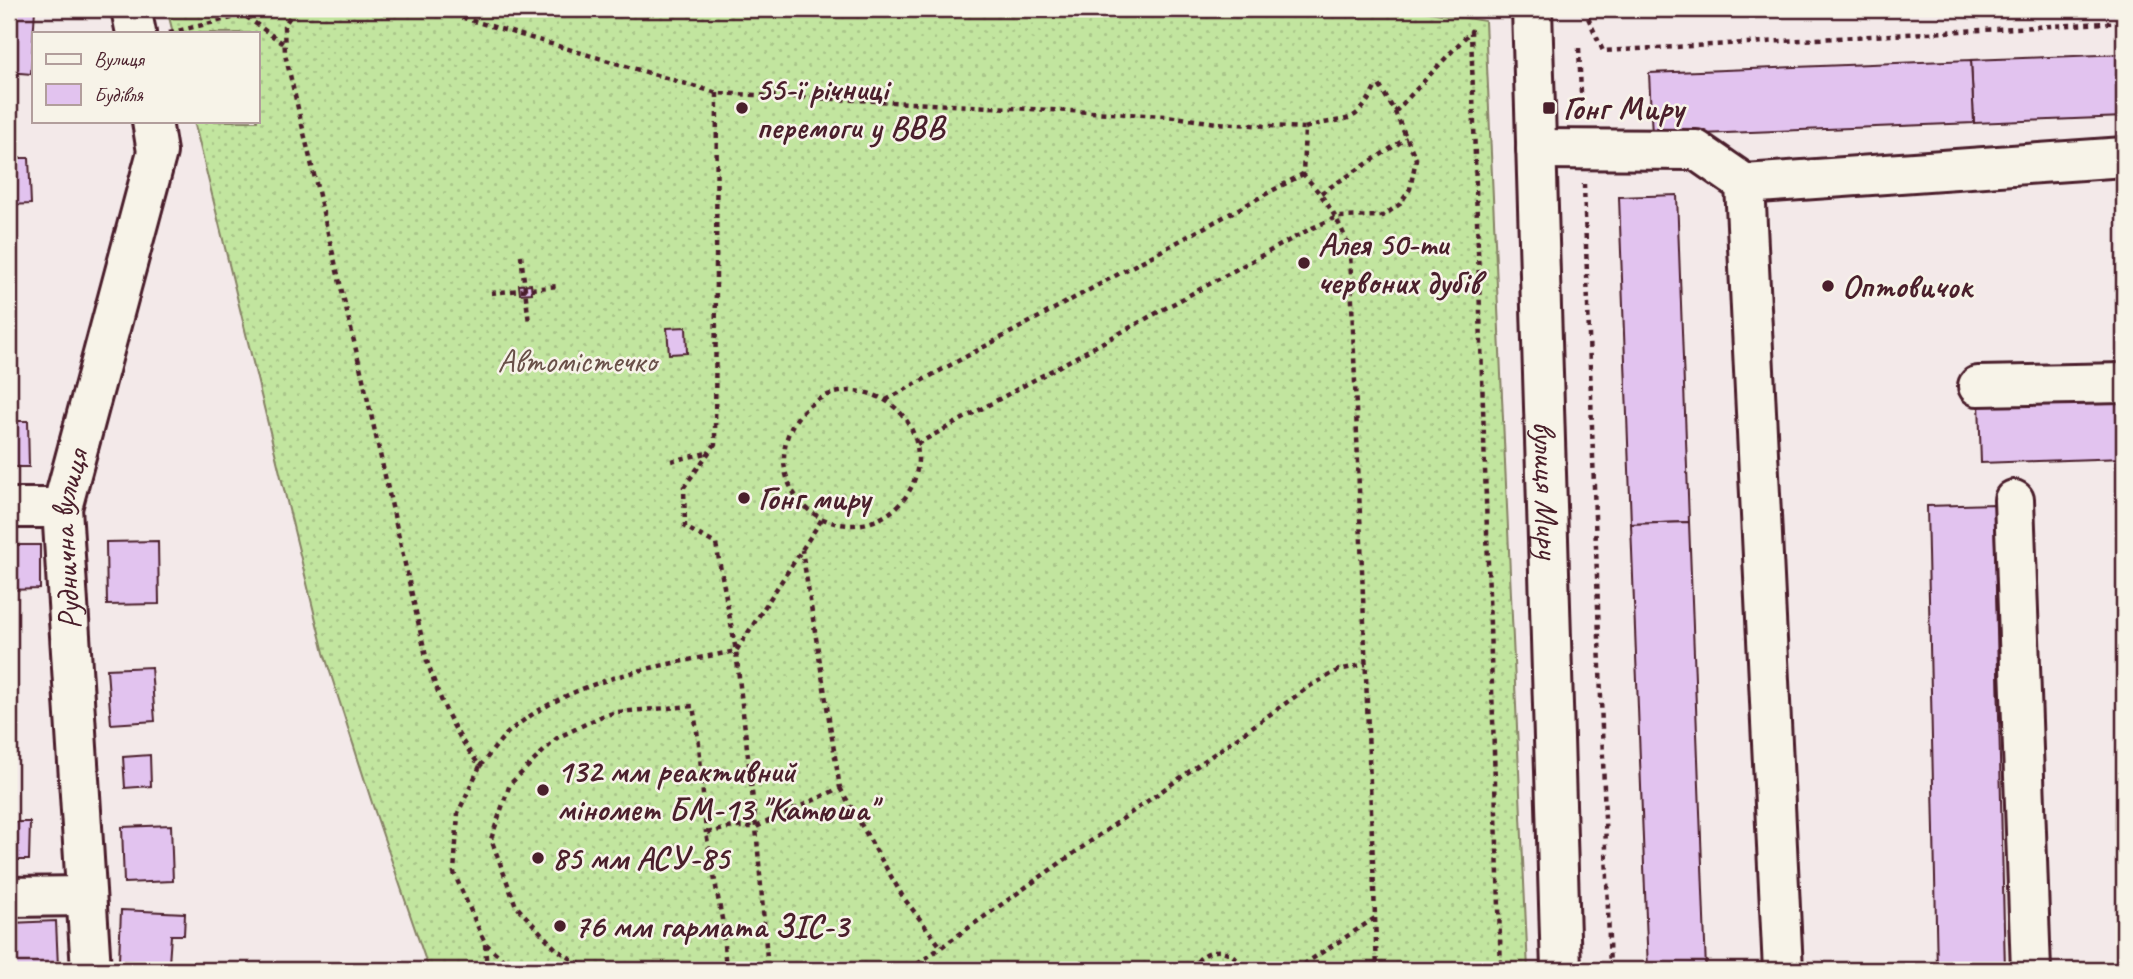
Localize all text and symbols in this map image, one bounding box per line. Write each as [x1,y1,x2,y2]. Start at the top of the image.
legend [32,32,259,122]
text: Вулиця [94,46,145,72]
place label: 55-ї річниці перемоги у ВВВ [756,68,947,148]
text: Будівля [94,82,144,108]
place label: Гонг Миру [1563,87,1687,129]
marker: 55-ї річниці перемоги у ВВВ [734,100,750,116]
marker: Гонг Миру [1541,100,1557,116]
place label: Алея 50-ти червоних дубів [1318,223,1487,303]
marker: Алея 50-ти червоних дубів [1296,255,1312,271]
place label: Оптовичок [1842,265,1975,307]
marker: Оптовичок [1820,278,1836,294]
park label: Автомістечко [498,340,660,382]
street label: вулиця Миру [1523,421,1570,562]
street label: Руднична вулиця [41,442,98,631]
place label: Гонг миру [758,477,874,519]
marker: Гонг миру [736,490,752,506]
place label: 132 мм реактивний міномет БМ-13 "Катюша" [557,750,883,830]
marker: 132 мм реактивний міномет БМ-13 "Катюша" [535,782,551,798]
place label: 85 мм АСУ-85 [552,837,732,879]
marker: 85 мм АСУ-85 [530,850,546,866]
place label: 76 мм гармата ЗІС-3 [574,905,852,947]
marker: 76 мм гармата ЗІС-3 [552,918,568,934]

